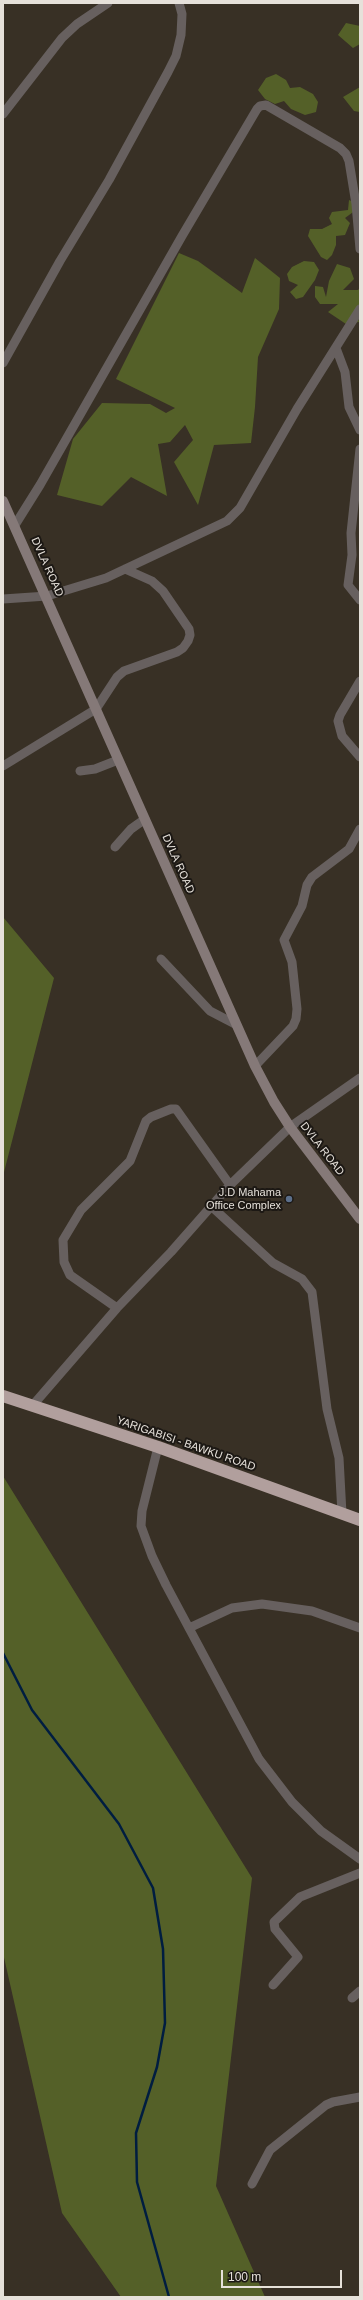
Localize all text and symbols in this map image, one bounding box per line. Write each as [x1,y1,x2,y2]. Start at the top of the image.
street label: DVLA ROAD [28,535,66,599]
street label: DVLA ROAD [159,832,197,896]
street label: DVLA ROAD [297,1120,347,1178]
place label: J.D Mahama Office Complex [206,1186,281,1212]
marker: J.D Mahama Office Complex [284,1194,294,1204]
street label: YARIGABISI - BAWKU ROAD [115,1414,257,1474]
scale bar [223,2262,344,2288]
text: 100 m [228,2270,261,2284]

